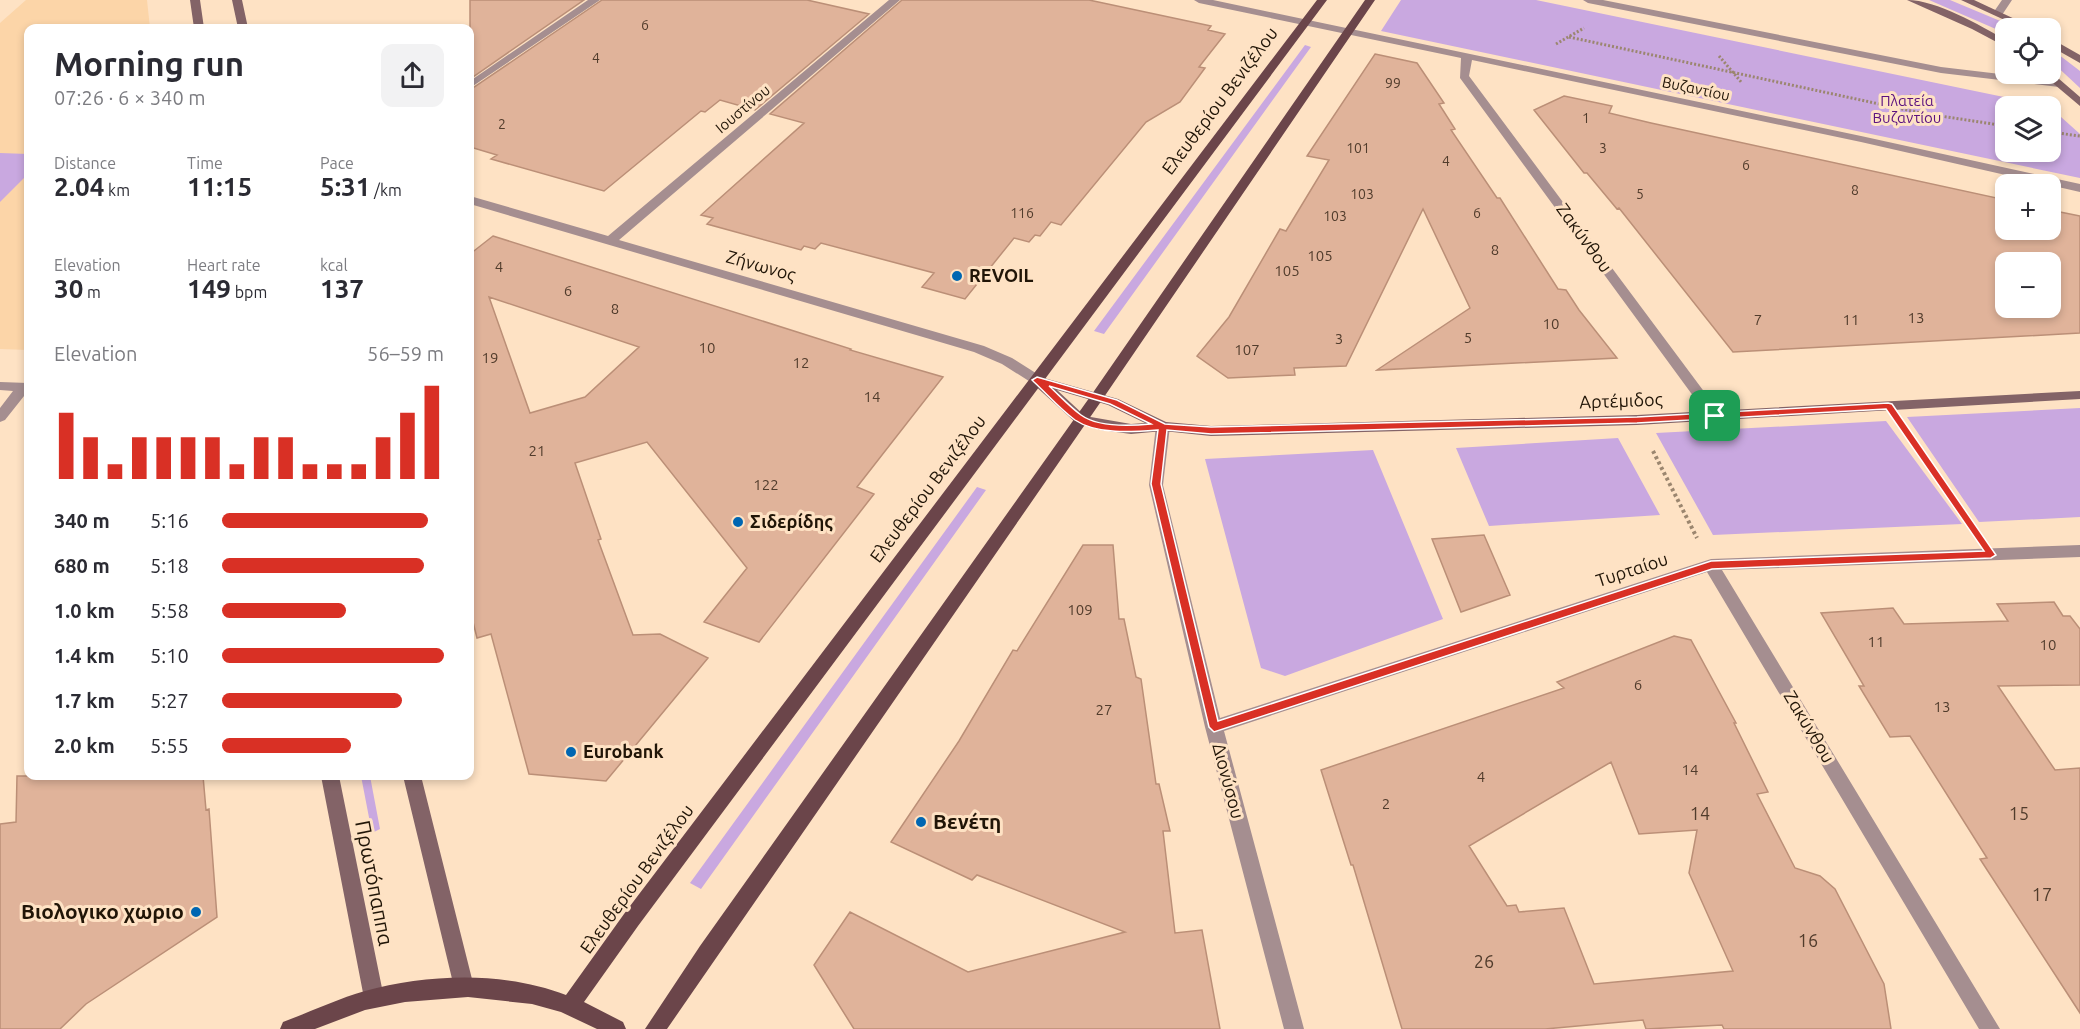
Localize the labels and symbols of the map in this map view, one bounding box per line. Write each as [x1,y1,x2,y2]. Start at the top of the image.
house number: 6 [641,17,649,33]
street label: Ελευθερίου Βενιζέλου [1157,23,1282,179]
house number: 4 [592,50,600,66]
street label: Βυζαντίου [1661,73,1732,104]
house number: 99 [1385,75,1401,91]
street label: Ιουστίνου [712,81,773,136]
park label: Πλατεία Βυζαντίου [1873,92,1941,126]
house number: 1 [1582,110,1590,126]
house number: 2 [498,116,506,132]
house number: 101 [1346,140,1370,156]
house number: 3 [1599,140,1607,156]
house number: 4 [1442,153,1450,169]
house number: 6 [1742,157,1750,173]
house number: 8 [1851,182,1859,198]
house number: 103 [1350,186,1374,202]
house number: 5 [1636,186,1644,202]
street label: Ζακύνθου [1553,199,1617,276]
house number: 116 [1010,205,1034,221]
house number: 6 [1473,205,1481,221]
house number: 103 [1323,208,1347,224]
house number: 8 [1491,241,1499,258]
street label: Ζήνωνος [724,246,798,285]
house number: 105 [1307,247,1333,264]
house number: 4 [495,258,503,275]
house number: 105 [1274,262,1300,279]
place label: REVOIL [969,265,1033,285]
marker: REVOIL [950,269,964,283]
house number: 6 [564,282,572,299]
house number: 8 [611,300,619,317]
house number: 13 [1908,309,1924,326]
house number: 7 [1754,311,1762,328]
house number: 11 [1843,311,1859,328]
house number: 10 [1543,315,1559,332]
house number: 5 [1464,329,1472,346]
house number: 3 [1335,330,1343,347]
house number: 10 [699,339,715,356]
house number: 107 [1234,341,1260,358]
house number: 19 [482,349,498,366]
house number: 12 [793,354,809,371]
house number: 14 [864,388,880,405]
street label: Αρτέμιδος [1579,389,1663,412]
pin [1689,390,1740,441]
street label: Ελευθερίου Βενιζέλου [865,411,990,567]
house number: 21 [529,442,545,459]
house number: 122 [753,476,779,493]
place label: Σιδερίδης [750,511,833,532]
marker: Σιδερίδης [731,515,745,529]
street label: Τυρταίου [1593,548,1670,590]
house number: 109 [1067,601,1093,618]
house number: 11 [1868,633,1884,650]
house number: 10 [2040,636,2056,653]
house number: 6 [1634,676,1642,693]
street label: Ζακύνθου [1781,687,1839,766]
house number: 13 [1934,698,1950,715]
house number: 27 [1096,701,1112,718]
place label: Eurobank [583,741,664,761]
street label: Διονύσου [1209,741,1249,821]
marker: Eurobank [564,745,578,759]
house number: 14 [1682,761,1698,778]
house number: 4 [1477,768,1485,785]
house number: 2 [1382,795,1390,812]
street label: Ελευθερίου Βενιζέλου [575,800,698,957]
house number: 14 [1690,803,1710,823]
house number: 15 [2009,803,2029,823]
place label: Βενέτη [933,809,1001,833]
marker: Βενέτη [914,815,928,829]
street label: Πρωτόπαππα [351,818,399,948]
house number: 17 [2032,884,2052,904]
place label: Βιολογικο χωριο [21,899,184,923]
marker: Βιολογικο χωριο [189,905,203,919]
house number: 16 [1798,930,1818,950]
house number: 26 [1474,951,1494,971]

